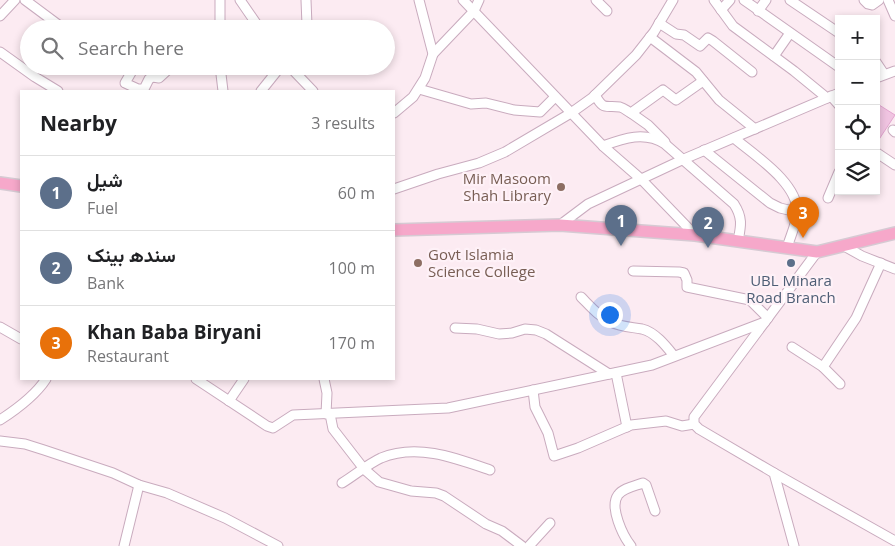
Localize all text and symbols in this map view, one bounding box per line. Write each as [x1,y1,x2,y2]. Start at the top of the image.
map controls [835,15,880,195]
button: + [835,15,880,60]
search box [20,20,395,75]
icon: search [38,34,66,62]
text: Search here [78,35,184,61]
button: − [835,60,880,105]
button: locate [835,105,880,150]
text: Nearby [40,109,117,137]
text: 3 results [311,112,375,134]
button: layers [835,150,880,195]
text: شیل [87,167,123,193]
place label: Mir Masoom Shah Library [463,168,551,205]
marker: Mir Masoom Shah Library [555,181,567,193]
text: 1 [51,182,61,204]
text: 60 m [338,182,375,204]
text: Fuel [87,197,118,219]
pin: 3 [787,197,819,238]
pin: 1 [605,205,637,246]
pin: 2 [692,207,724,248]
text: سندھ بینک [87,242,176,268]
place label: Govt Islamia Science College [428,244,535,281]
text: 2 [51,257,61,279]
text: 100 m [329,257,375,279]
marker: Govt Islamia Science College [412,257,424,269]
marker: UBL Minara Road Branch [785,257,797,269]
place label: UBL Minara Road Branch [746,270,836,307]
text: Bank [87,272,124,294]
your location [597,302,623,328]
text: Khan Baba Biryani [87,319,261,345]
text: 3 [51,332,61,354]
text: 170 m [329,332,375,354]
text: Restaurant [87,345,169,367]

